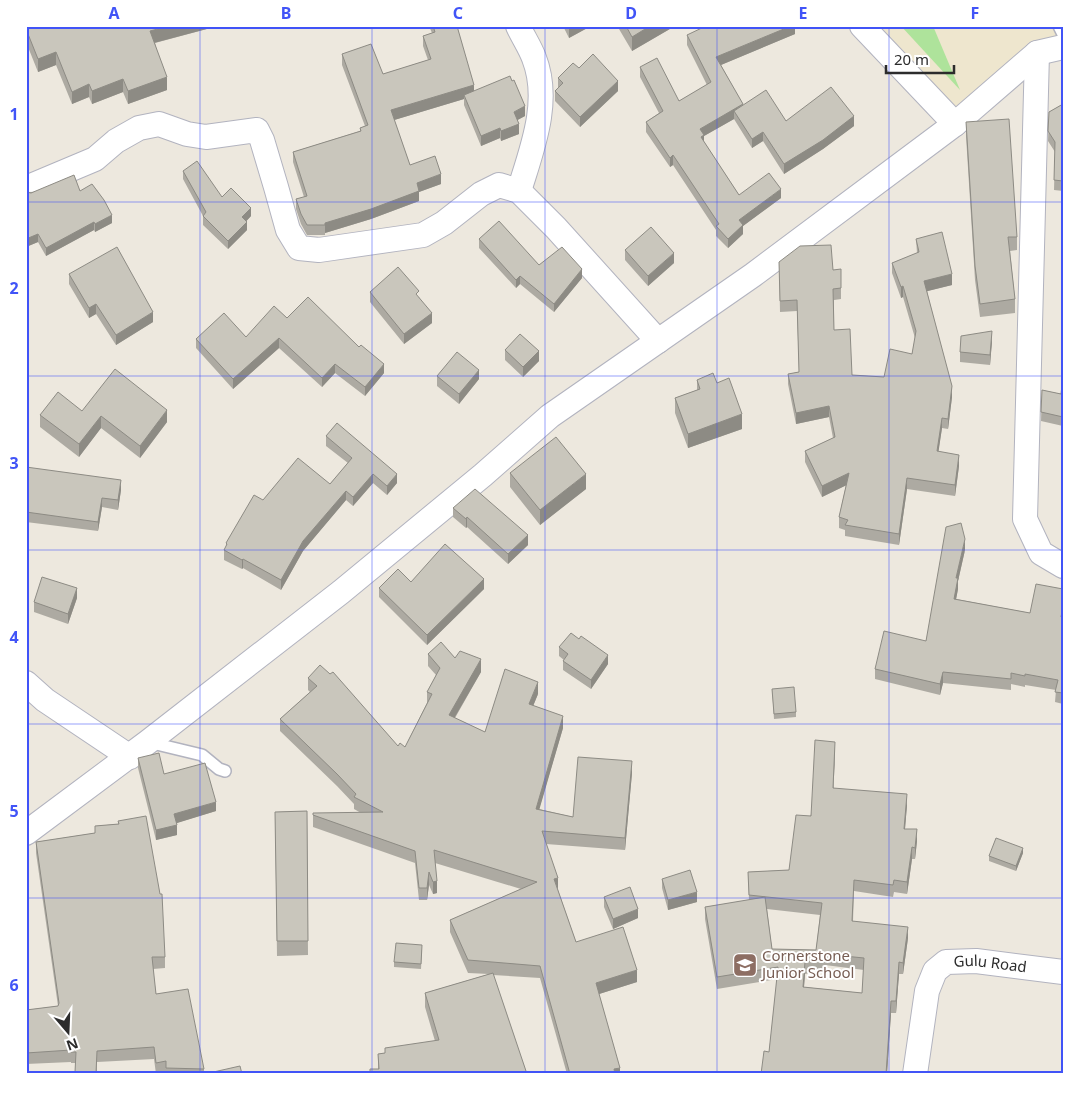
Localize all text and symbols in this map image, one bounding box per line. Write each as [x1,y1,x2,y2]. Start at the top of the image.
text: A [108,2,120,24]
text: B [281,2,291,24]
text: C [453,2,463,24]
text: D [625,2,637,24]
text: E [799,2,808,24]
text: F [971,2,979,24]
scale bar [886,42,954,74]
text: 20 m [894,49,929,69]
text: 1 [9,103,19,125]
text: 2 [9,277,19,299]
text: 3 [9,452,19,474]
text: 4 [9,626,19,648]
text: 5 [9,800,19,822]
place label: Cornerstone Junior School [760,945,854,982]
street label: Gulu Road [953,950,1028,976]
school or university icon: Cornerstone Junior School [732,952,758,978]
text: 6 [9,974,19,996]
north arrow [42,1008,92,1058]
text: N [64,1034,81,1056]

